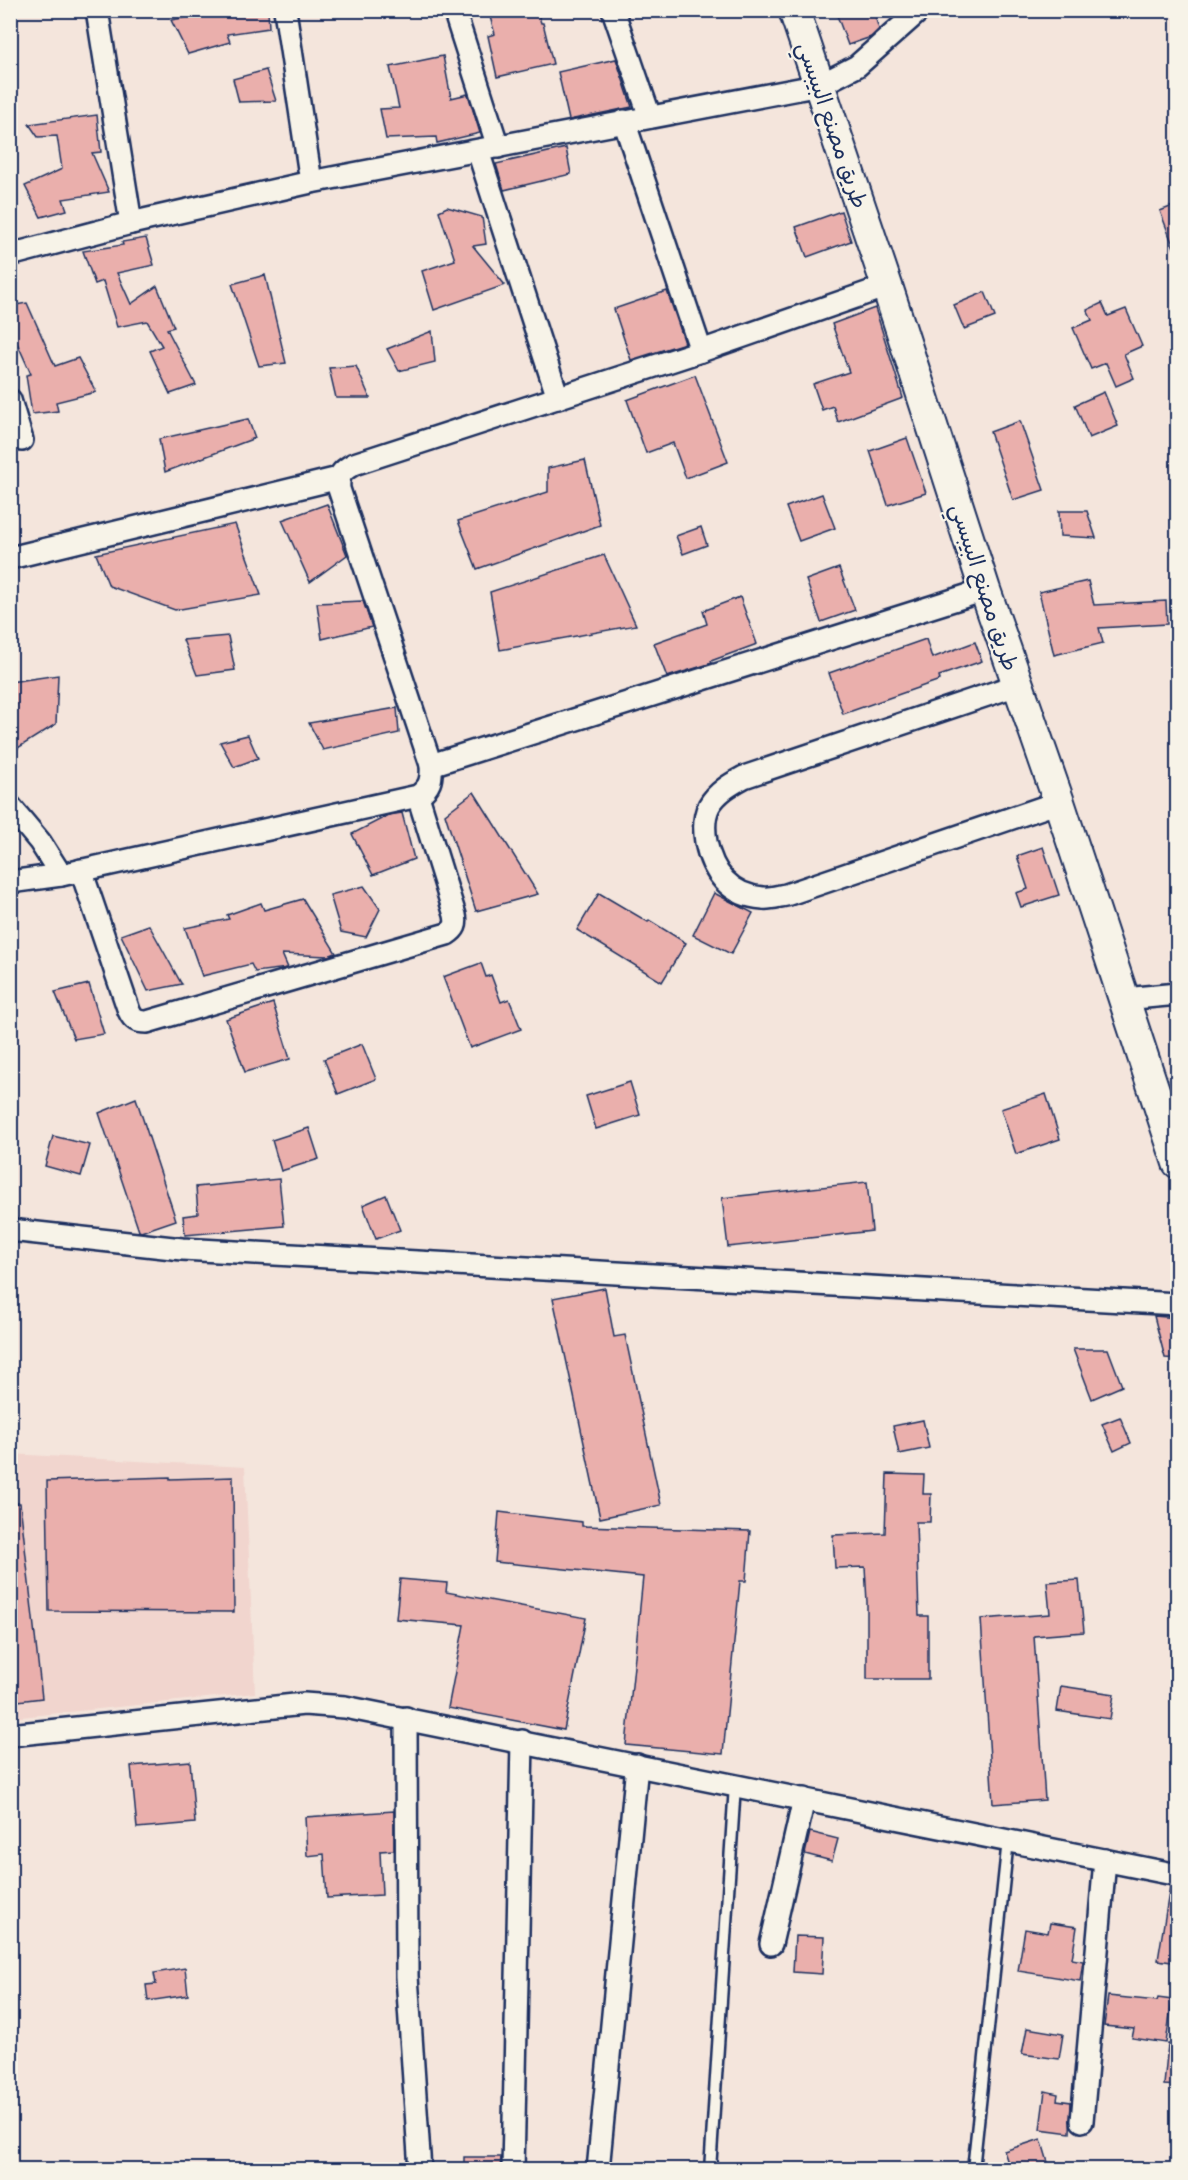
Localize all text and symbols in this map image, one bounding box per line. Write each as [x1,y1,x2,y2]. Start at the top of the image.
street label: طريق مصنع البيبسي [786,36,879,214]
street label: طريق مصنع البيبسي [939,498,1030,676]

